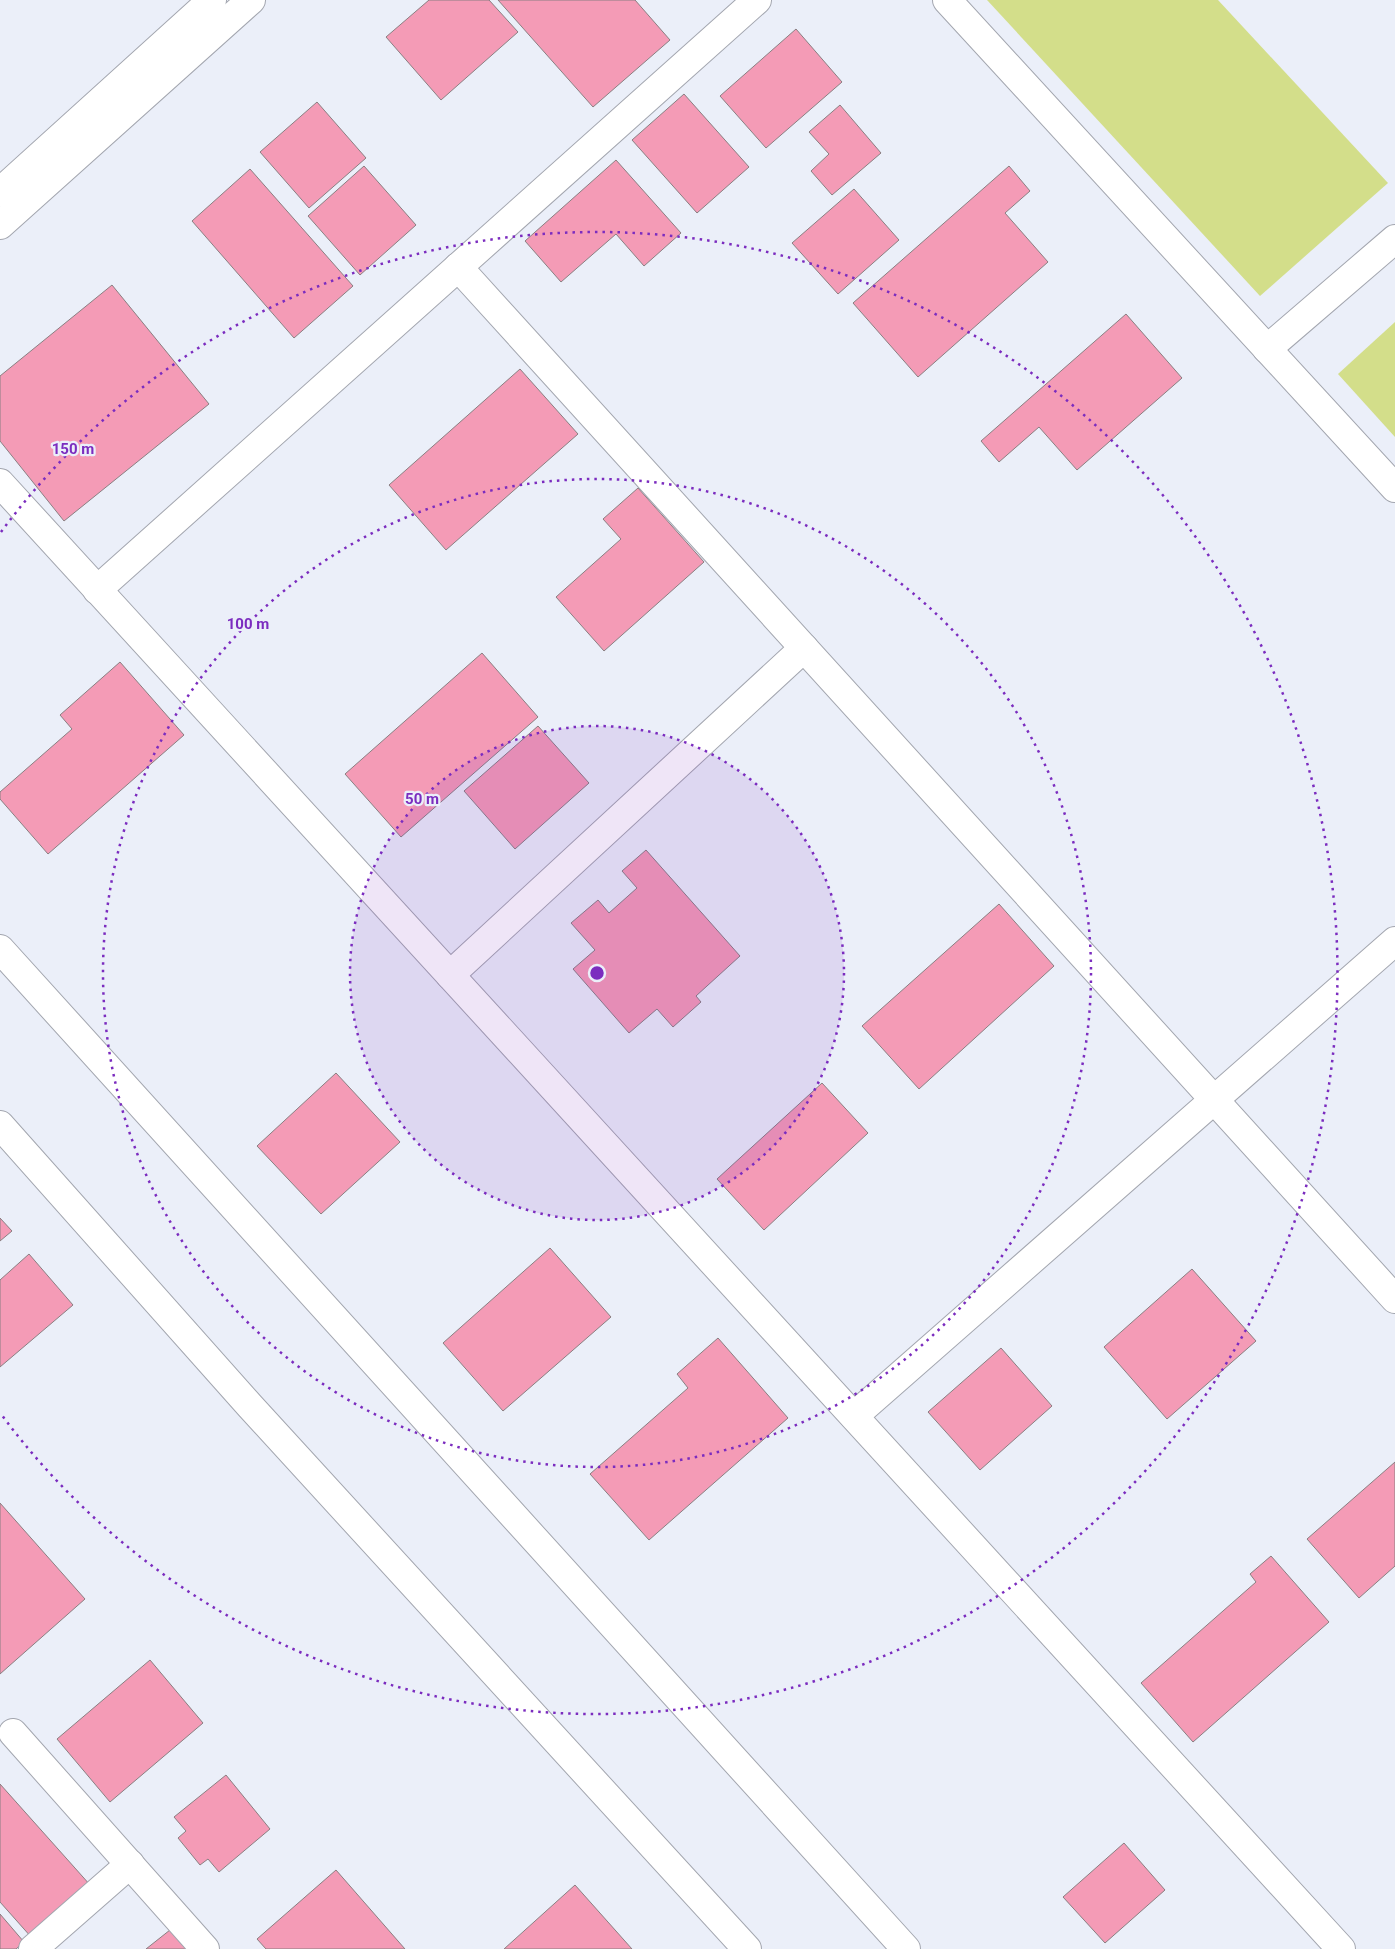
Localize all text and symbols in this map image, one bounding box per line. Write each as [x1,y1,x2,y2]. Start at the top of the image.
text: 150 m [52,440,94,458]
text: 100 m [227,615,269,633]
text: 50 m [405,790,439,808]
centre of rings [588,964,606,982]

